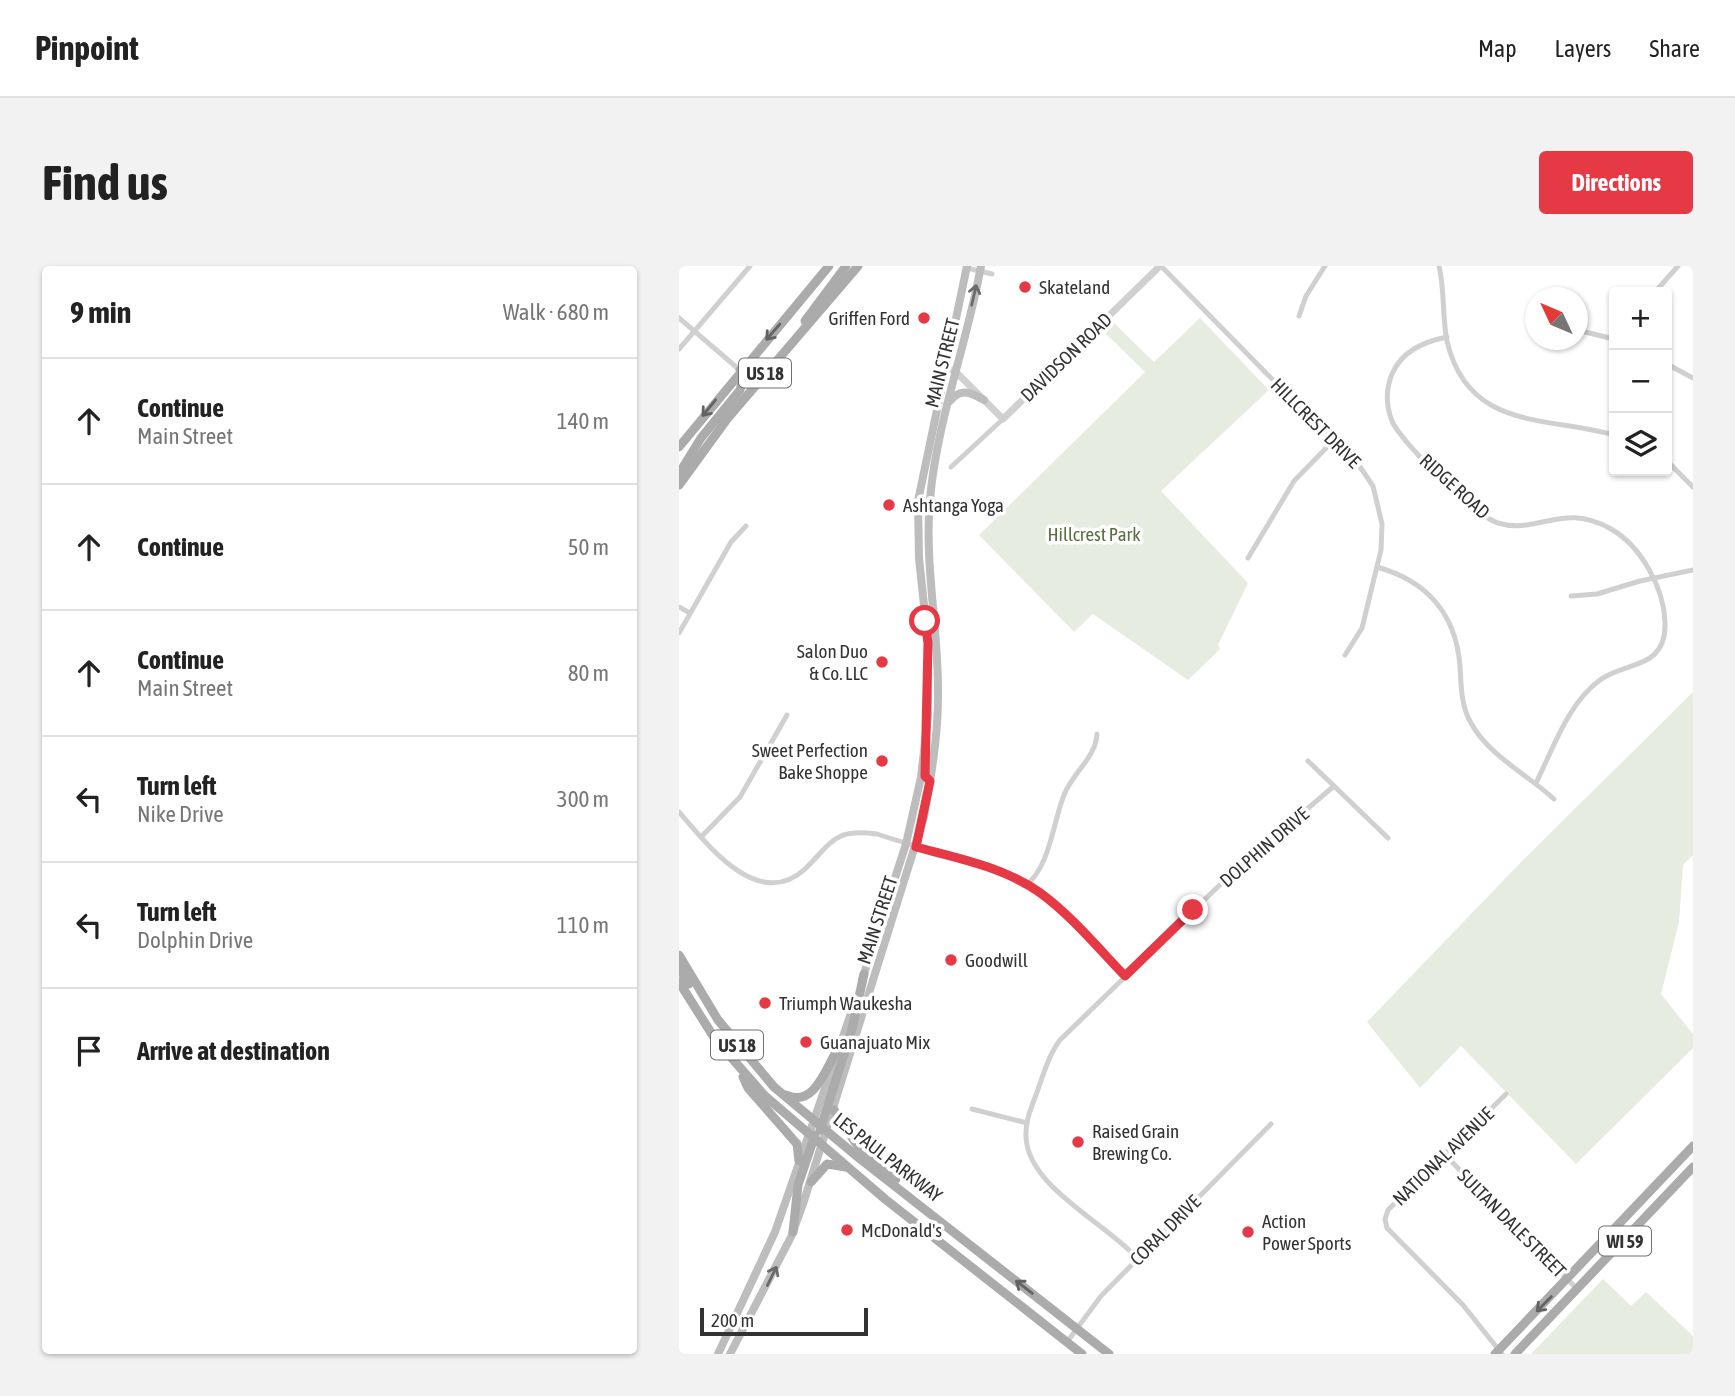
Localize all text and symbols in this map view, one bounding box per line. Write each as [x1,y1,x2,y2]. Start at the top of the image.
text: Pinpoint [35,29,139,67]
text: Map [1478,35,1517,62]
text: Layers [1555,35,1611,62]
text: Share [1649,35,1700,62]
button: Directions [1539,151,1693,214]
text: Find us [42,154,168,210]
place label: Skateland [1039,276,1110,298]
marker: Skateland [1017,279,1033,295]
one-way arrow [968,284,982,307]
north arrow [1525,287,1588,350]
map controls [1609,287,1672,476]
button: + [1609,287,1672,350]
text: 9 min [70,295,131,329]
text: Walk · 680 m [503,299,609,325]
place label: Griffen Ford [828,307,910,329]
street label: DAVIDSON ROAD [1016,308,1116,406]
marker: Griffen Ford [916,310,932,326]
street label: MAIN STREET [920,316,964,410]
one-way arrow [765,323,781,341]
button: − [1609,350,1672,413]
road number: US 18 [739,358,791,388]
street label: HILLCREST DRIVE [1267,374,1365,472]
text: Continue [137,393,224,423]
one-way arrow [701,398,716,416]
icon: ahead [70,402,108,440]
text: 140 m [557,408,609,434]
button: layers [1609,413,1672,476]
text: Main Street [137,423,233,449]
street label: RIDGE ROAD [1416,449,1494,523]
place label: Ashtanga Yoga [903,494,1004,516]
marker: Ashtanga Yoga [881,497,897,513]
park label: Hillcrest Park [1047,523,1141,545]
icon: ahead [70,528,108,566]
text: Continue [137,532,224,562]
text: 50 m [568,534,609,560]
route start [909,605,940,636]
place label: Salon Duo & Co. LLC [797,640,868,684]
text: Continue [137,645,224,675]
icon: ahead [70,654,108,692]
marker: Salon Duo & Co. LLC [874,654,890,670]
text: 80 m [568,660,609,686]
text: Main Street [137,675,233,701]
place label: Sweet Perfection Bake Shoppe [752,739,868,783]
marker: Sweet Perfection Bake Shoppe [874,753,890,769]
text: Turn left [137,771,217,801]
icon: left [70,780,108,818]
text: 300 m [557,786,609,812]
text: Nike Drive [137,801,224,827]
street label: DOLPHIN DRIVE [1215,802,1313,892]
street label: MAIN STREET [852,873,902,967]
route end [1177,894,1208,925]
text: Turn left [137,897,217,927]
icon: left [70,906,108,944]
text: 110 m [557,912,609,938]
text: Dolphin Drive [137,927,253,953]
place label: Goodwill [965,949,1028,971]
marker: Goodwill [943,952,959,968]
place label: Triumph Waukesha [779,992,912,1014]
marker: Triumph Waukesha [757,995,773,1011]
road number: US 18 [711,1030,763,1060]
place label: Guanajuato Mix [820,1031,930,1053]
icon: arrive [70,1032,108,1070]
marker: Guanajuato Mix [798,1034,814,1050]
text: Arrive at destination [137,1036,330,1066]
street label: NATIONAL AVENUE [1388,1102,1498,1210]
street label: LES PAUL PARKWAY [829,1108,947,1207]
place label: Raised Grain Brewing Co. [1092,1120,1179,1164]
marker: Raised Grain Brewing Co. [1070,1134,1086,1150]
street label: SULTAN DALE STREET [1453,1164,1571,1282]
street label: CORAL DRIVE [1125,1190,1205,1270]
place label: Action Power Sports [1262,1210,1352,1254]
place label: McDonald's [861,1219,942,1241]
marker: McDonald's [839,1222,855,1238]
marker: Action Power Sports [1240,1224,1256,1240]
road number: WI 59 [1599,1226,1651,1256]
one-way arrow [765,1266,779,1287]
one-way arrow [1015,1279,1033,1294]
one-way arrow [1536,1296,1553,1313]
scale bar [700,1305,868,1337]
text: 200 m [711,1309,754,1331]

